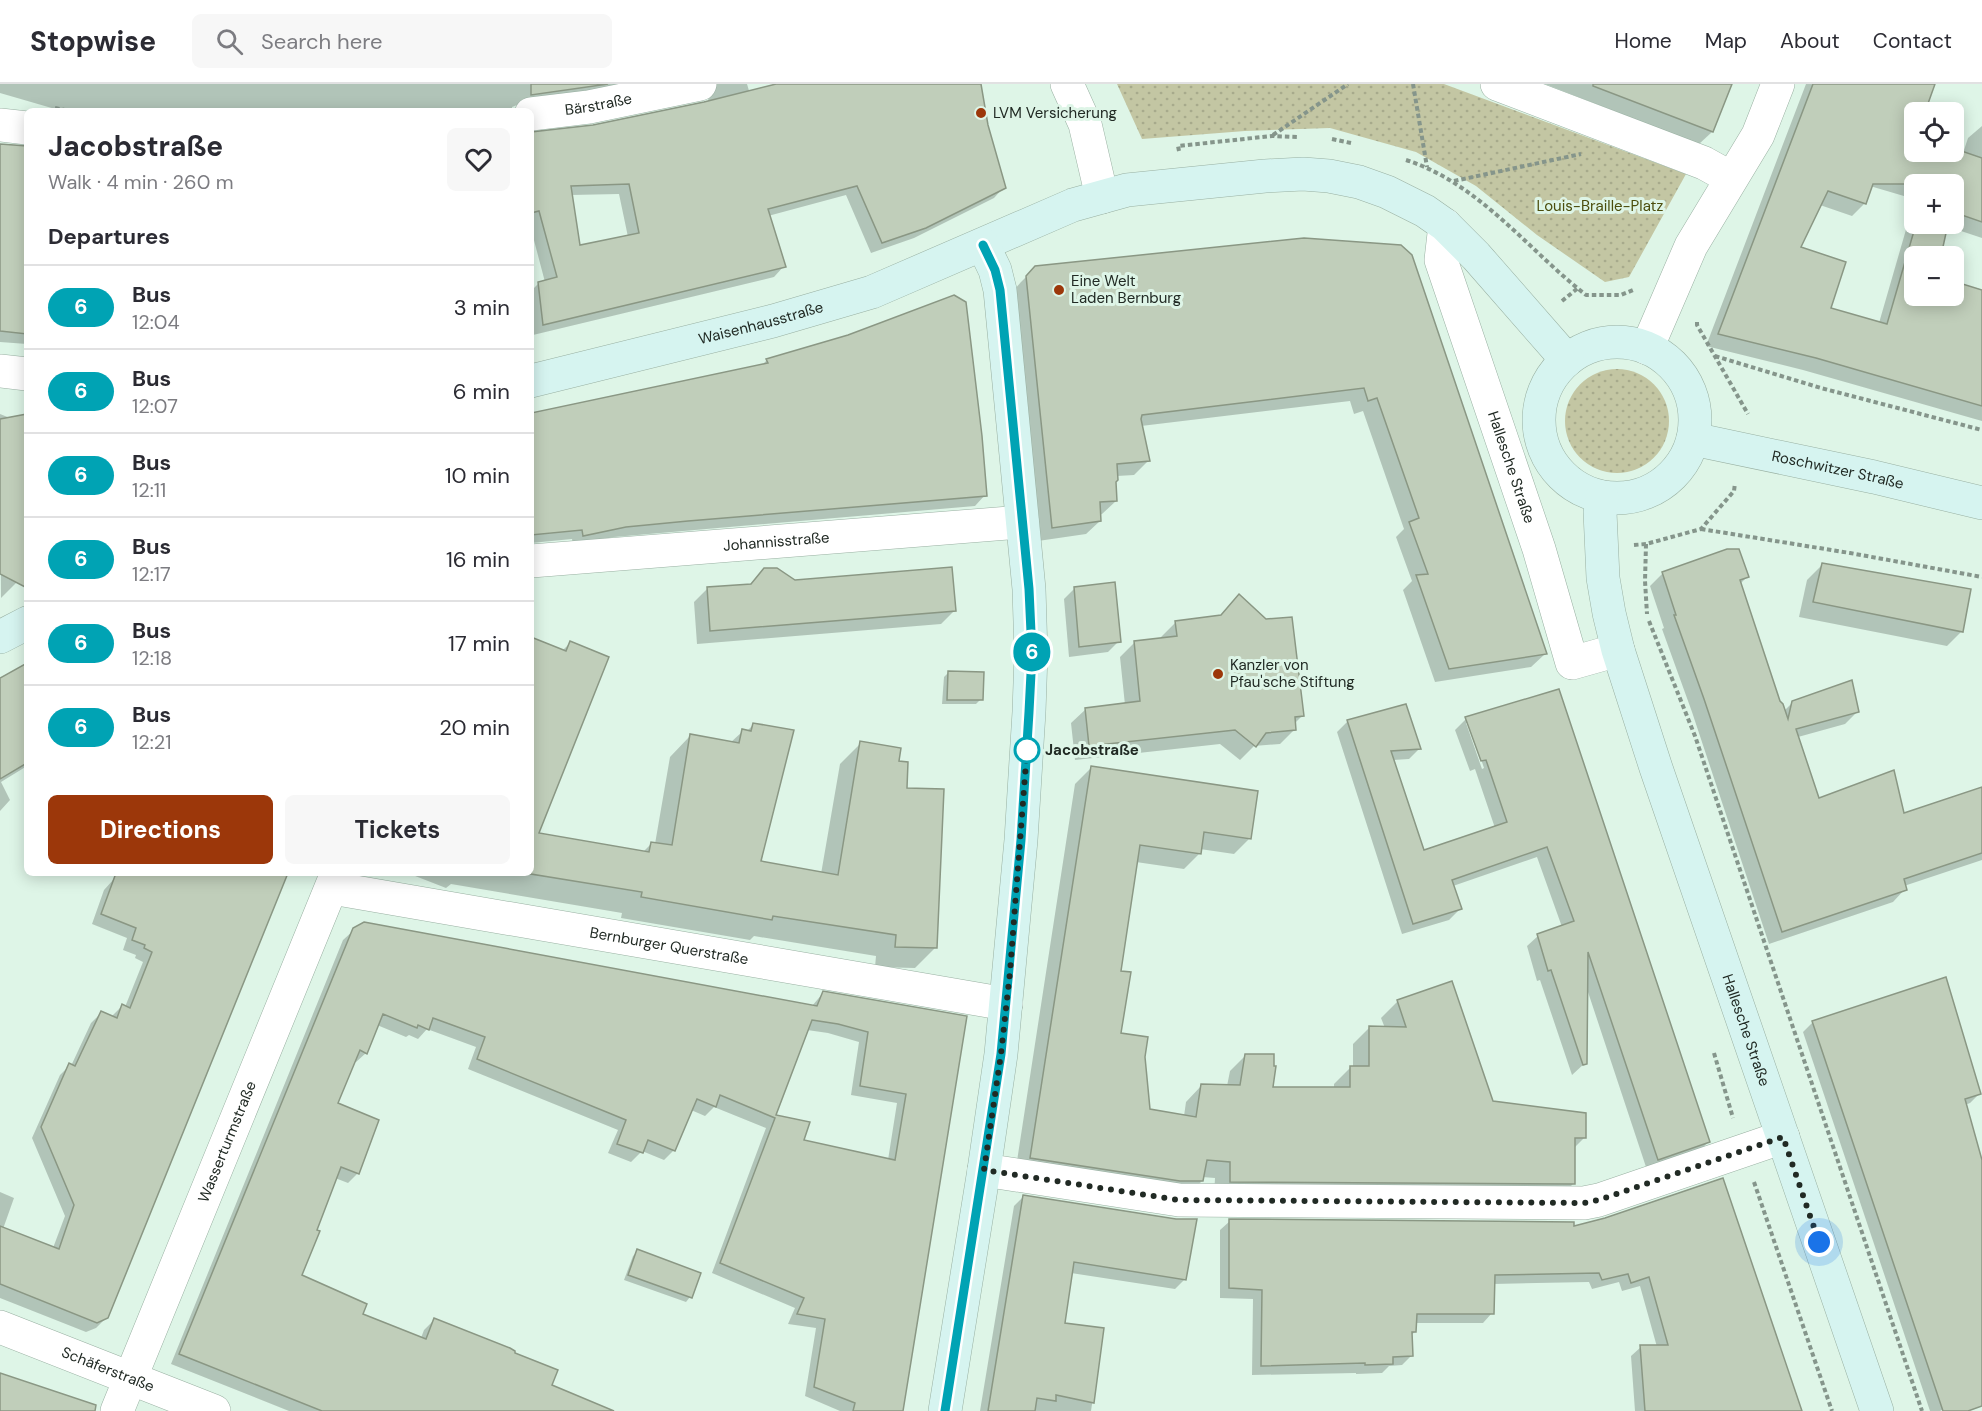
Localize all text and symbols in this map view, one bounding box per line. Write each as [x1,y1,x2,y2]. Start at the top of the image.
search box [192,14,612,68]
text: Stopwise [30,23,156,60]
icon: search [213,25,246,58]
text: Search here [261,27,382,56]
text: Home [1614,27,1672,55]
text: Map [1705,27,1747,55]
text: About [1780,27,1840,55]
text: Contact [1873,27,1952,55]
street label: Bärstraße [564,88,634,120]
map controls [1904,102,1964,306]
button: locate [1904,102,1964,162]
place label: LVM Versicherung [993,103,1117,123]
marker: LVM Versicherung [974,106,988,120]
text: Jacobstraße [48,128,223,165]
button: heart [447,128,510,191]
text: Walk · 4 min · 260 m [48,169,233,195]
button: + [1904,174,1964,234]
park label: Louis-Braille-Platz [1537,196,1663,216]
text: Departures [48,222,170,251]
button: − [1904,246,1964,306]
place label: Eine Welt Laden Bernburg [1071,271,1181,308]
text: Bus [132,280,171,309]
marker: Eine Welt Laden Bernburg [1052,283,1066,297]
text: 6 [74,293,88,321]
text: 3 min [454,293,510,322]
street label: Waisenhausstraße [696,297,826,349]
text: 12:04 [132,309,180,335]
text: Bus [132,364,171,393]
text: 6 [74,377,88,405]
text: 6 min [453,377,510,406]
text: 12:07 [132,393,178,419]
street label: Hallesche Straße [1483,408,1540,526]
street label: Roschwitzer Straße [1770,446,1906,494]
text: Bus [132,448,171,477]
text: 6 [74,461,88,489]
text: 10 min [445,461,510,490]
text: 12:11 [132,477,166,503]
street label: Johannisstraße [722,527,830,556]
text: Bus [132,532,171,561]
text: 6 [74,545,88,573]
text: 16 min [446,545,510,574]
text: 12:17 [132,561,171,587]
text: Bus [132,616,171,645]
text: 6 [74,629,88,657]
text: 17 min [448,629,510,658]
line badge: 6 [1012,632,1052,672]
text: 6 [1025,638,1039,666]
text: 12:18 [132,645,172,671]
place label: Kanzler von Pfau'sche Stiftung [1230,655,1355,692]
marker: Kanzler von Pfau'sche Stiftung [1211,667,1225,681]
text: Bus [132,700,171,729]
text: 6 [74,713,88,741]
text: 20 min [439,713,510,742]
text: 12:21 [132,729,172,755]
marker: Jacobstraße [1014,737,1040,763]
place label: Jacobstraße [1045,740,1139,760]
button: Directions [48,795,273,864]
button: Tickets [285,795,510,864]
street label: Bernburger Querstraße [588,923,750,969]
street label: Hallesche Straße [1718,971,1775,1089]
street label: Wasserturmstraße [193,1078,261,1205]
your location [1804,1227,1834,1257]
street label: Schäferstraße [59,1342,157,1397]

